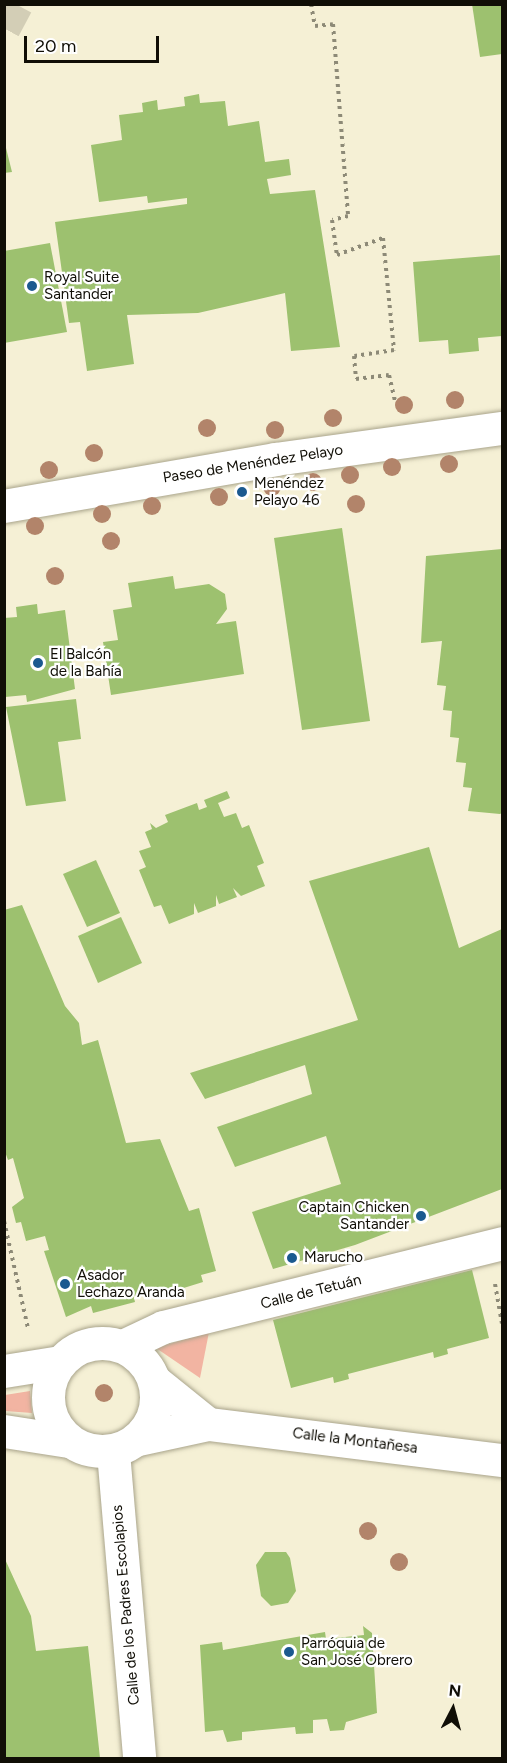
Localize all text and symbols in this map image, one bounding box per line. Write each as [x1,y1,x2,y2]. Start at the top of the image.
scale bar [27,24,162,62]
text: 20 m [35,35,76,57]
place label: Royal Suite Santander [44,268,119,303]
marker: Royal Suite Santander [25,279,39,293]
street label: Paseo de Menéndez Pelayo [162,441,344,487]
place label: Menéndez Pelayo 46 [254,474,324,509]
marker: Menéndez Pelayo 46 [235,485,249,499]
place label: El Balcón de la Bahía [50,645,122,680]
marker: El Balcón de la Bahía [31,656,45,670]
place label: Captain Chicken Santander [298,1198,409,1233]
marker: Captain Chicken Santander [414,1209,428,1223]
place label: Marucho [304,1249,363,1267]
marker: Marucho [285,1251,299,1265]
place label: Asador Lechazo Aranda [77,1266,185,1301]
street label: Calle de Tetuán [259,1271,363,1313]
marker: Asador Lechazo Aranda [58,1277,72,1291]
street label: Calle la Montañesa [291,1424,419,1458]
street label: Calle de los Padres Escolapios [108,1504,144,1706]
place label: Parróquia de San José Obrero [301,1634,413,1669]
marker: Parróquia de San José Obrero [282,1645,296,1659]
north arrow [423,1679,483,1739]
text: N [448,1681,462,1701]

